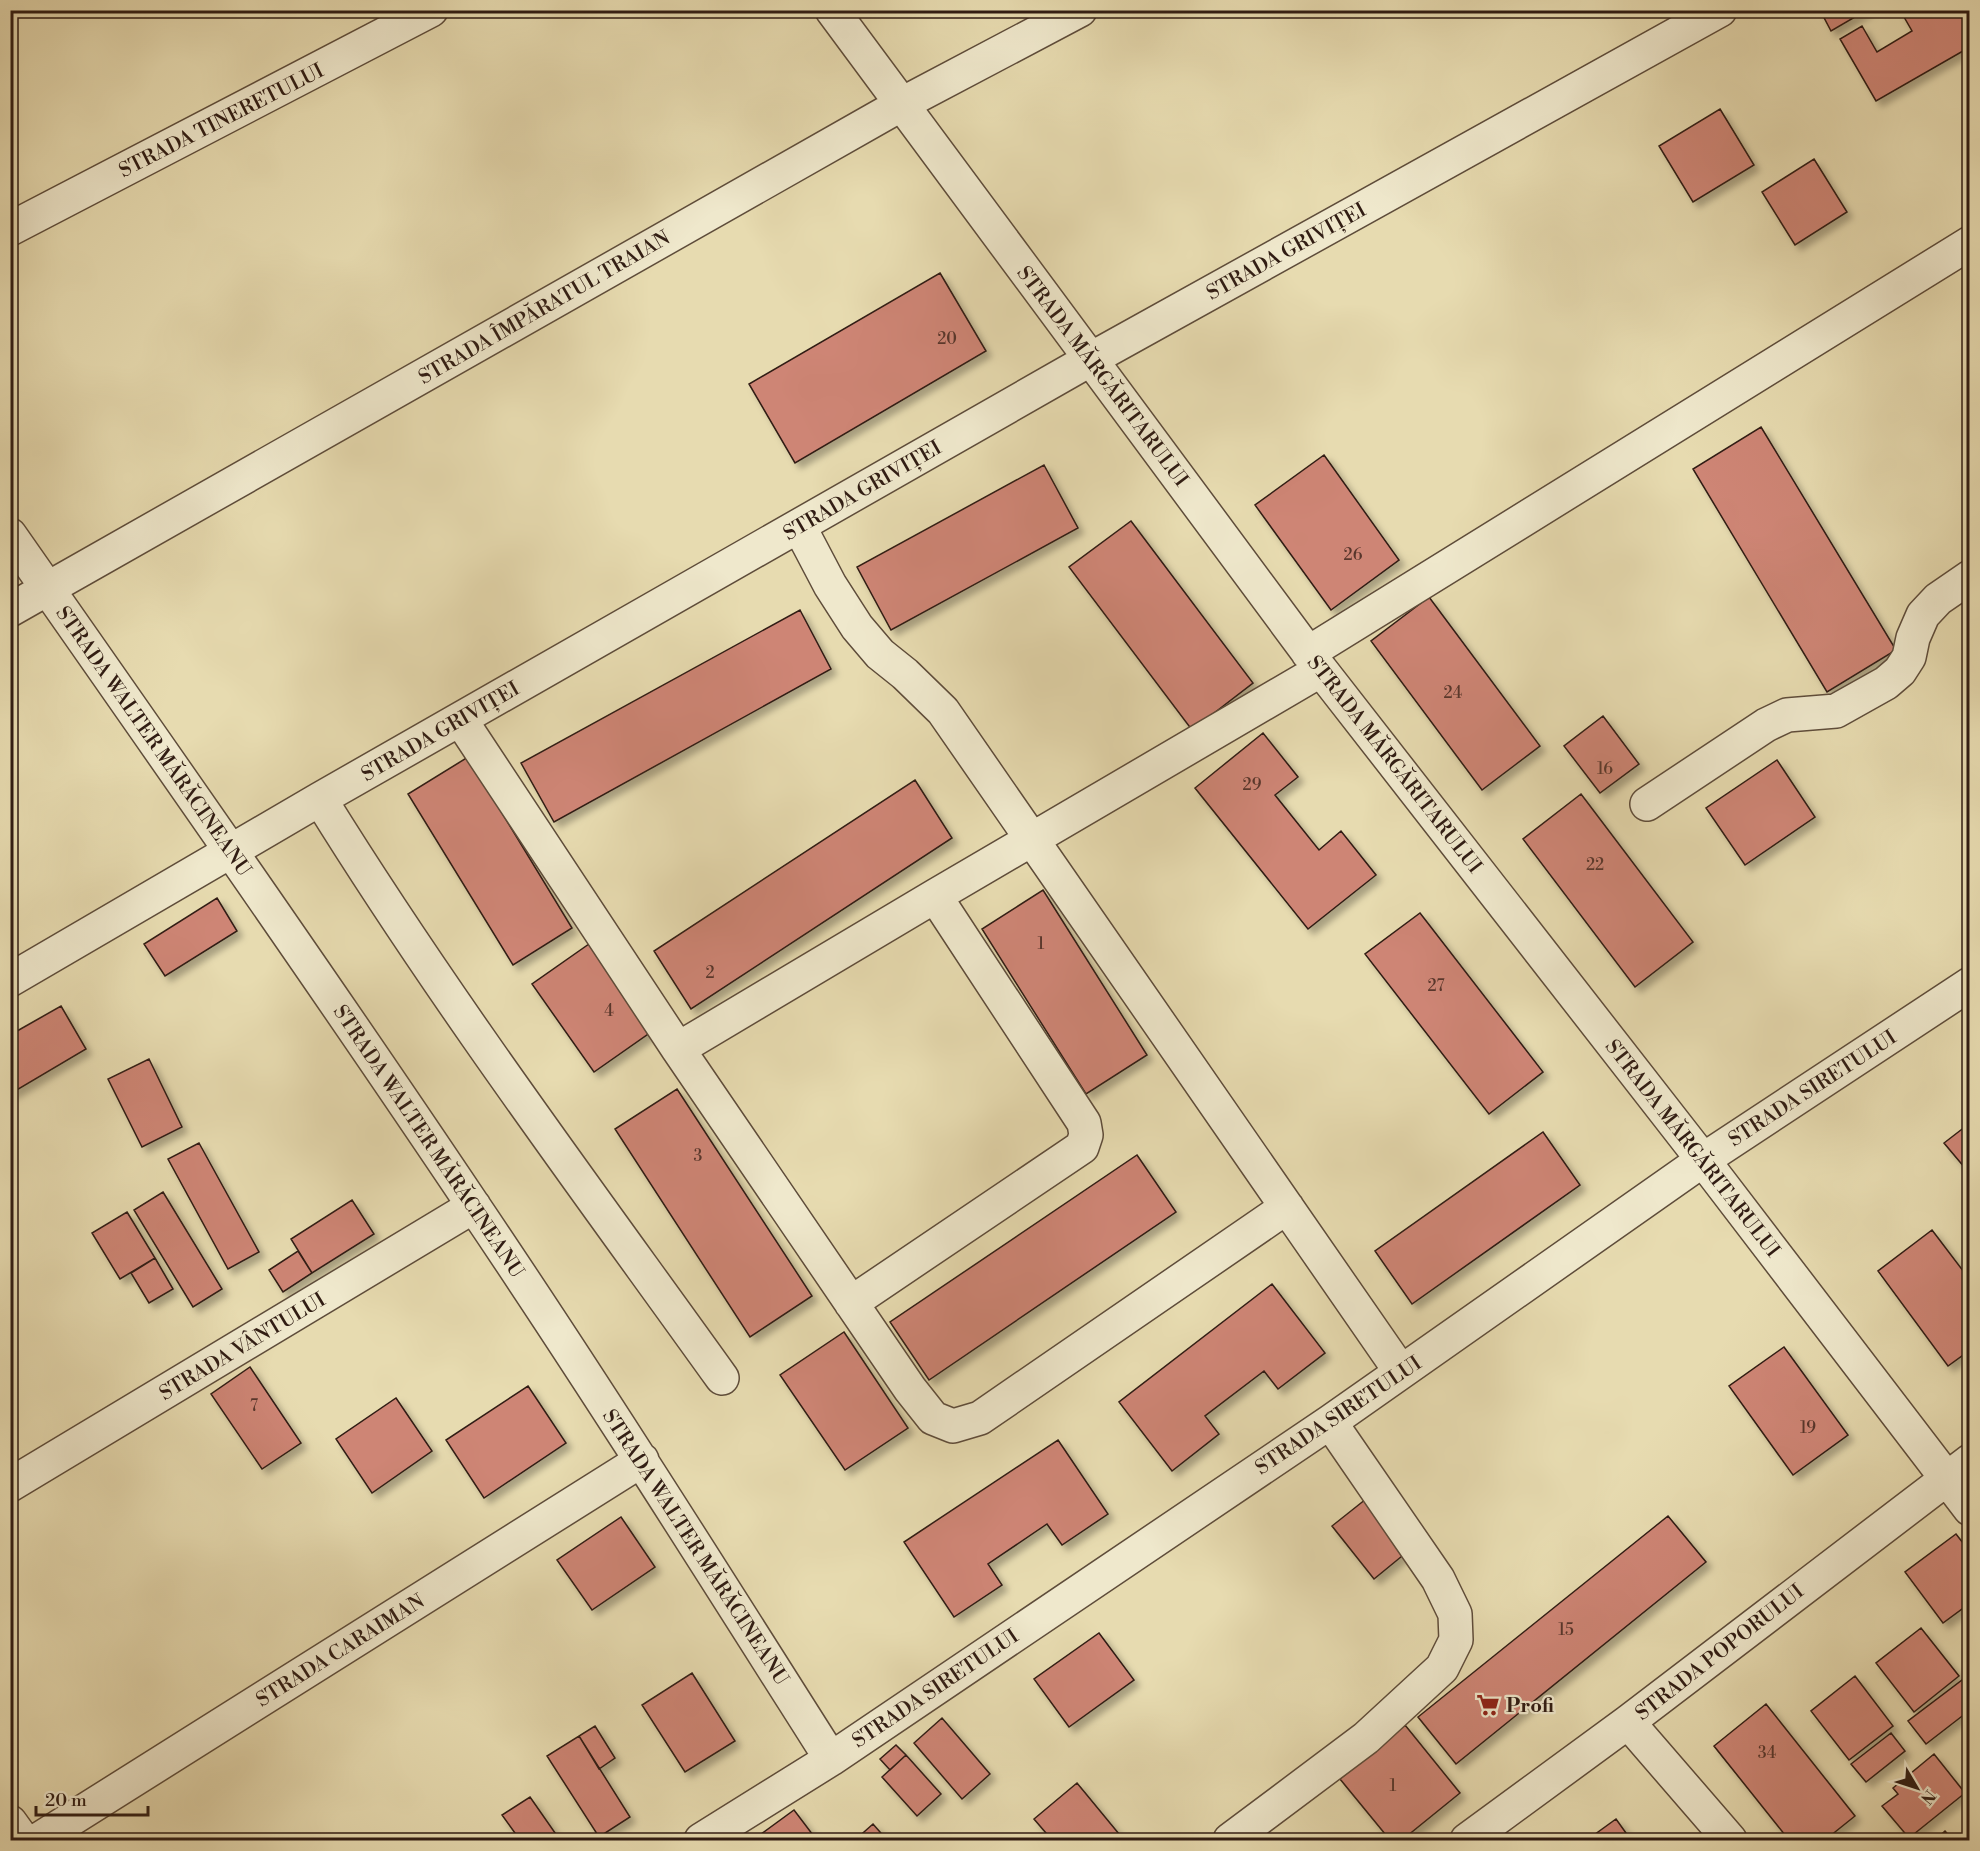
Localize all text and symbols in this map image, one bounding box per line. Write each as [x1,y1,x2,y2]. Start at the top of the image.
street label: STRADA TINERETULUI [115,59,329,184]
street label: STRADA GRIVIȚEI [1203,198,1371,306]
street label: STRADA ÎMPĂRATUL TRAIAN [414,225,675,391]
street label: STRADA MĂRGĂRITARULUI [1011,261,1194,492]
house number: 20 [937,329,957,349]
street label: STRADA GRIVIȚEI [779,436,947,547]
house number: 26 [1344,545,1363,565]
street label: STRADA WALTER MĂRĂCINEANU [50,601,257,882]
street label: STRADA MĂRGĂRITARULUI [1301,650,1488,879]
street label: STRADA GRIVIȚEI [357,677,525,788]
house number: 24 [1444,683,1463,703]
house number: 16 [1597,759,1613,779]
house number: 29 [1243,775,1262,795]
house number: 22 [1586,855,1604,875]
house number: 1 [1038,934,1045,954]
house number: 2 [705,963,715,983]
house number: 27 [1427,976,1445,996]
street label: STRADA WALTER MĂRĂCINEANU [327,1000,530,1283]
house number: 4 [604,1001,614,1021]
street label: STRADA SIRETULUI [1724,1025,1902,1153]
street label: STRADA MĂRGĂRITARULUI [1599,1034,1786,1263]
house number: 3 [694,1146,703,1166]
street label: STRADA VÂNTULUI [155,1287,331,1407]
street label: STRADA SIRETULUI [1251,1351,1427,1481]
house number: 7 [250,1396,258,1416]
street label: STRADA WALTER MĂRĂCINEANU [596,1405,794,1691]
house number: 19 [1800,1418,1816,1438]
street label: STRADA POPORULUI [1631,1579,1809,1727]
street label: STRADA CARAIMAN [252,1589,430,1713]
house number: 15 [1558,1620,1574,1640]
street label: STRADA SIRETULUI [848,1624,1024,1754]
supermarket icon: Profi [1475,1692,1501,1718]
place label: Profi [1506,1694,1554,1719]
house number: 34 [1758,1743,1777,1763]
north arrow [1887,1758,1947,1818]
house number: 1 [1390,1776,1397,1796]
scale bar [36,1779,148,1817]
text: N [1916,1786,1940,1808]
text: 20 m [45,1789,87,1812]

